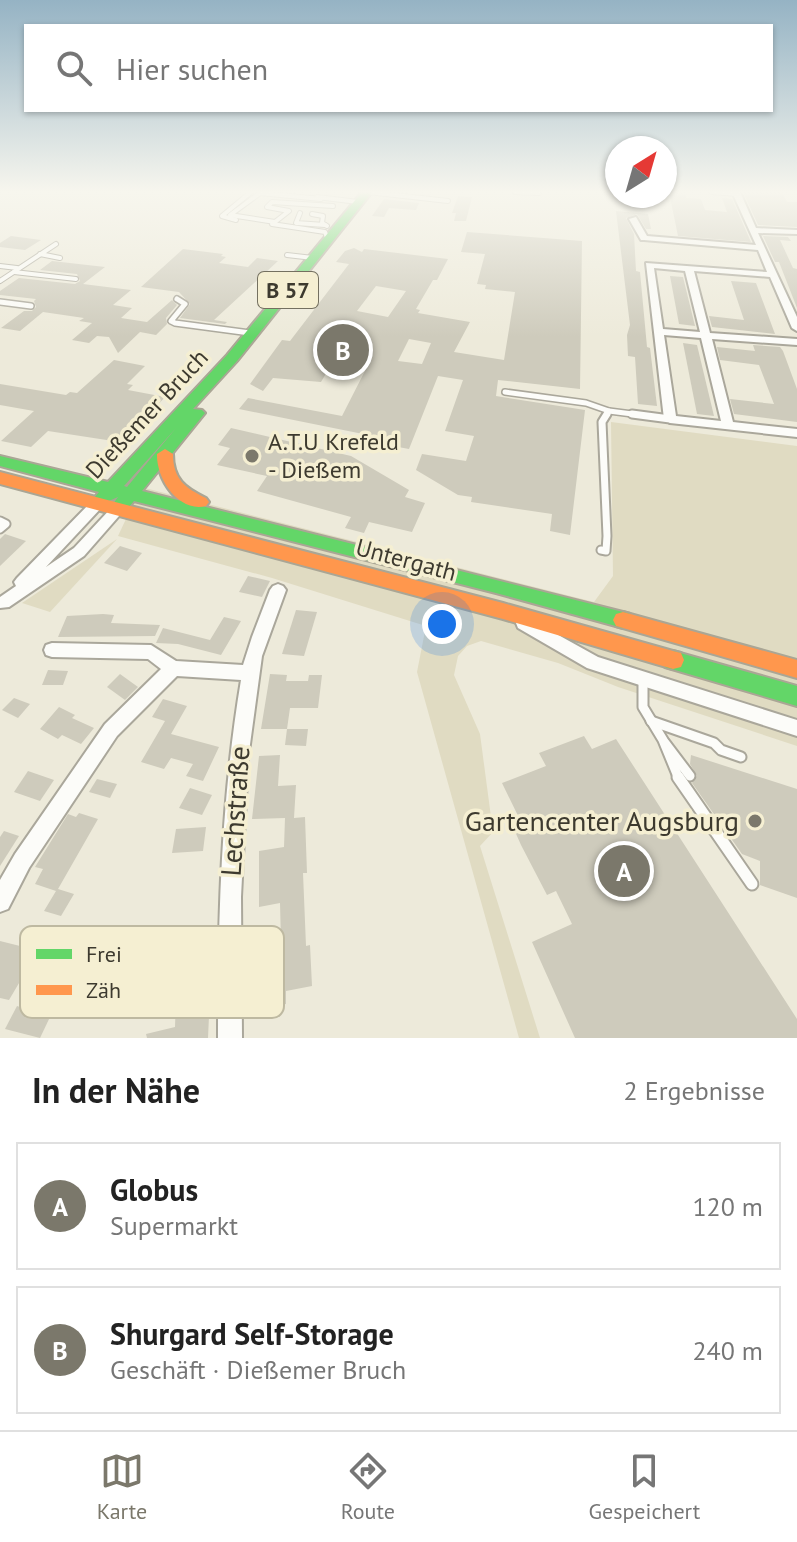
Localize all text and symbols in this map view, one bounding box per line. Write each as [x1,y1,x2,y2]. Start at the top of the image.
search box [24,24,773,112]
icon: search [52,46,96,90]
text: Hier suchen [116,49,268,88]
north arrow [605,136,677,208]
road number: B 57 [258,272,318,308]
pin: B [317,320,369,380]
street label: Dießemer Bruch [79,342,215,485]
place label: A.T.U Krefeld - Dießem [268,426,399,485]
marker: A.T.U Krefeld - Dießem [243,447,261,465]
street label: Untergath [352,531,460,588]
your location [422,604,462,644]
street label: Lechstraße [212,745,257,877]
place label: Gartencenter Augsburg [465,802,739,839]
marker: Gartencenter Augsburg [746,812,764,830]
pin: A [598,841,650,901]
legend [20,926,284,1018]
text: Frei [86,940,122,968]
text: Zäh [86,976,121,1004]
text: In der Nähe [32,1068,200,1112]
text: 2 Ergebnisse [624,1074,765,1107]
text: Globus [110,1170,198,1209]
text: A [52,1190,68,1223]
text: 120 m [692,1190,763,1223]
text: Supermarkt [110,1209,238,1242]
text: Shurgard Self-Storage [110,1314,394,1353]
text: B [52,1334,68,1367]
text: 240 m [692,1334,763,1367]
text: Geschäft · Dießemer Bruch [110,1353,406,1386]
tab: Karte [97,1449,147,1525]
tab: Route [341,1449,395,1525]
tab: Gespeichert [589,1449,700,1525]

